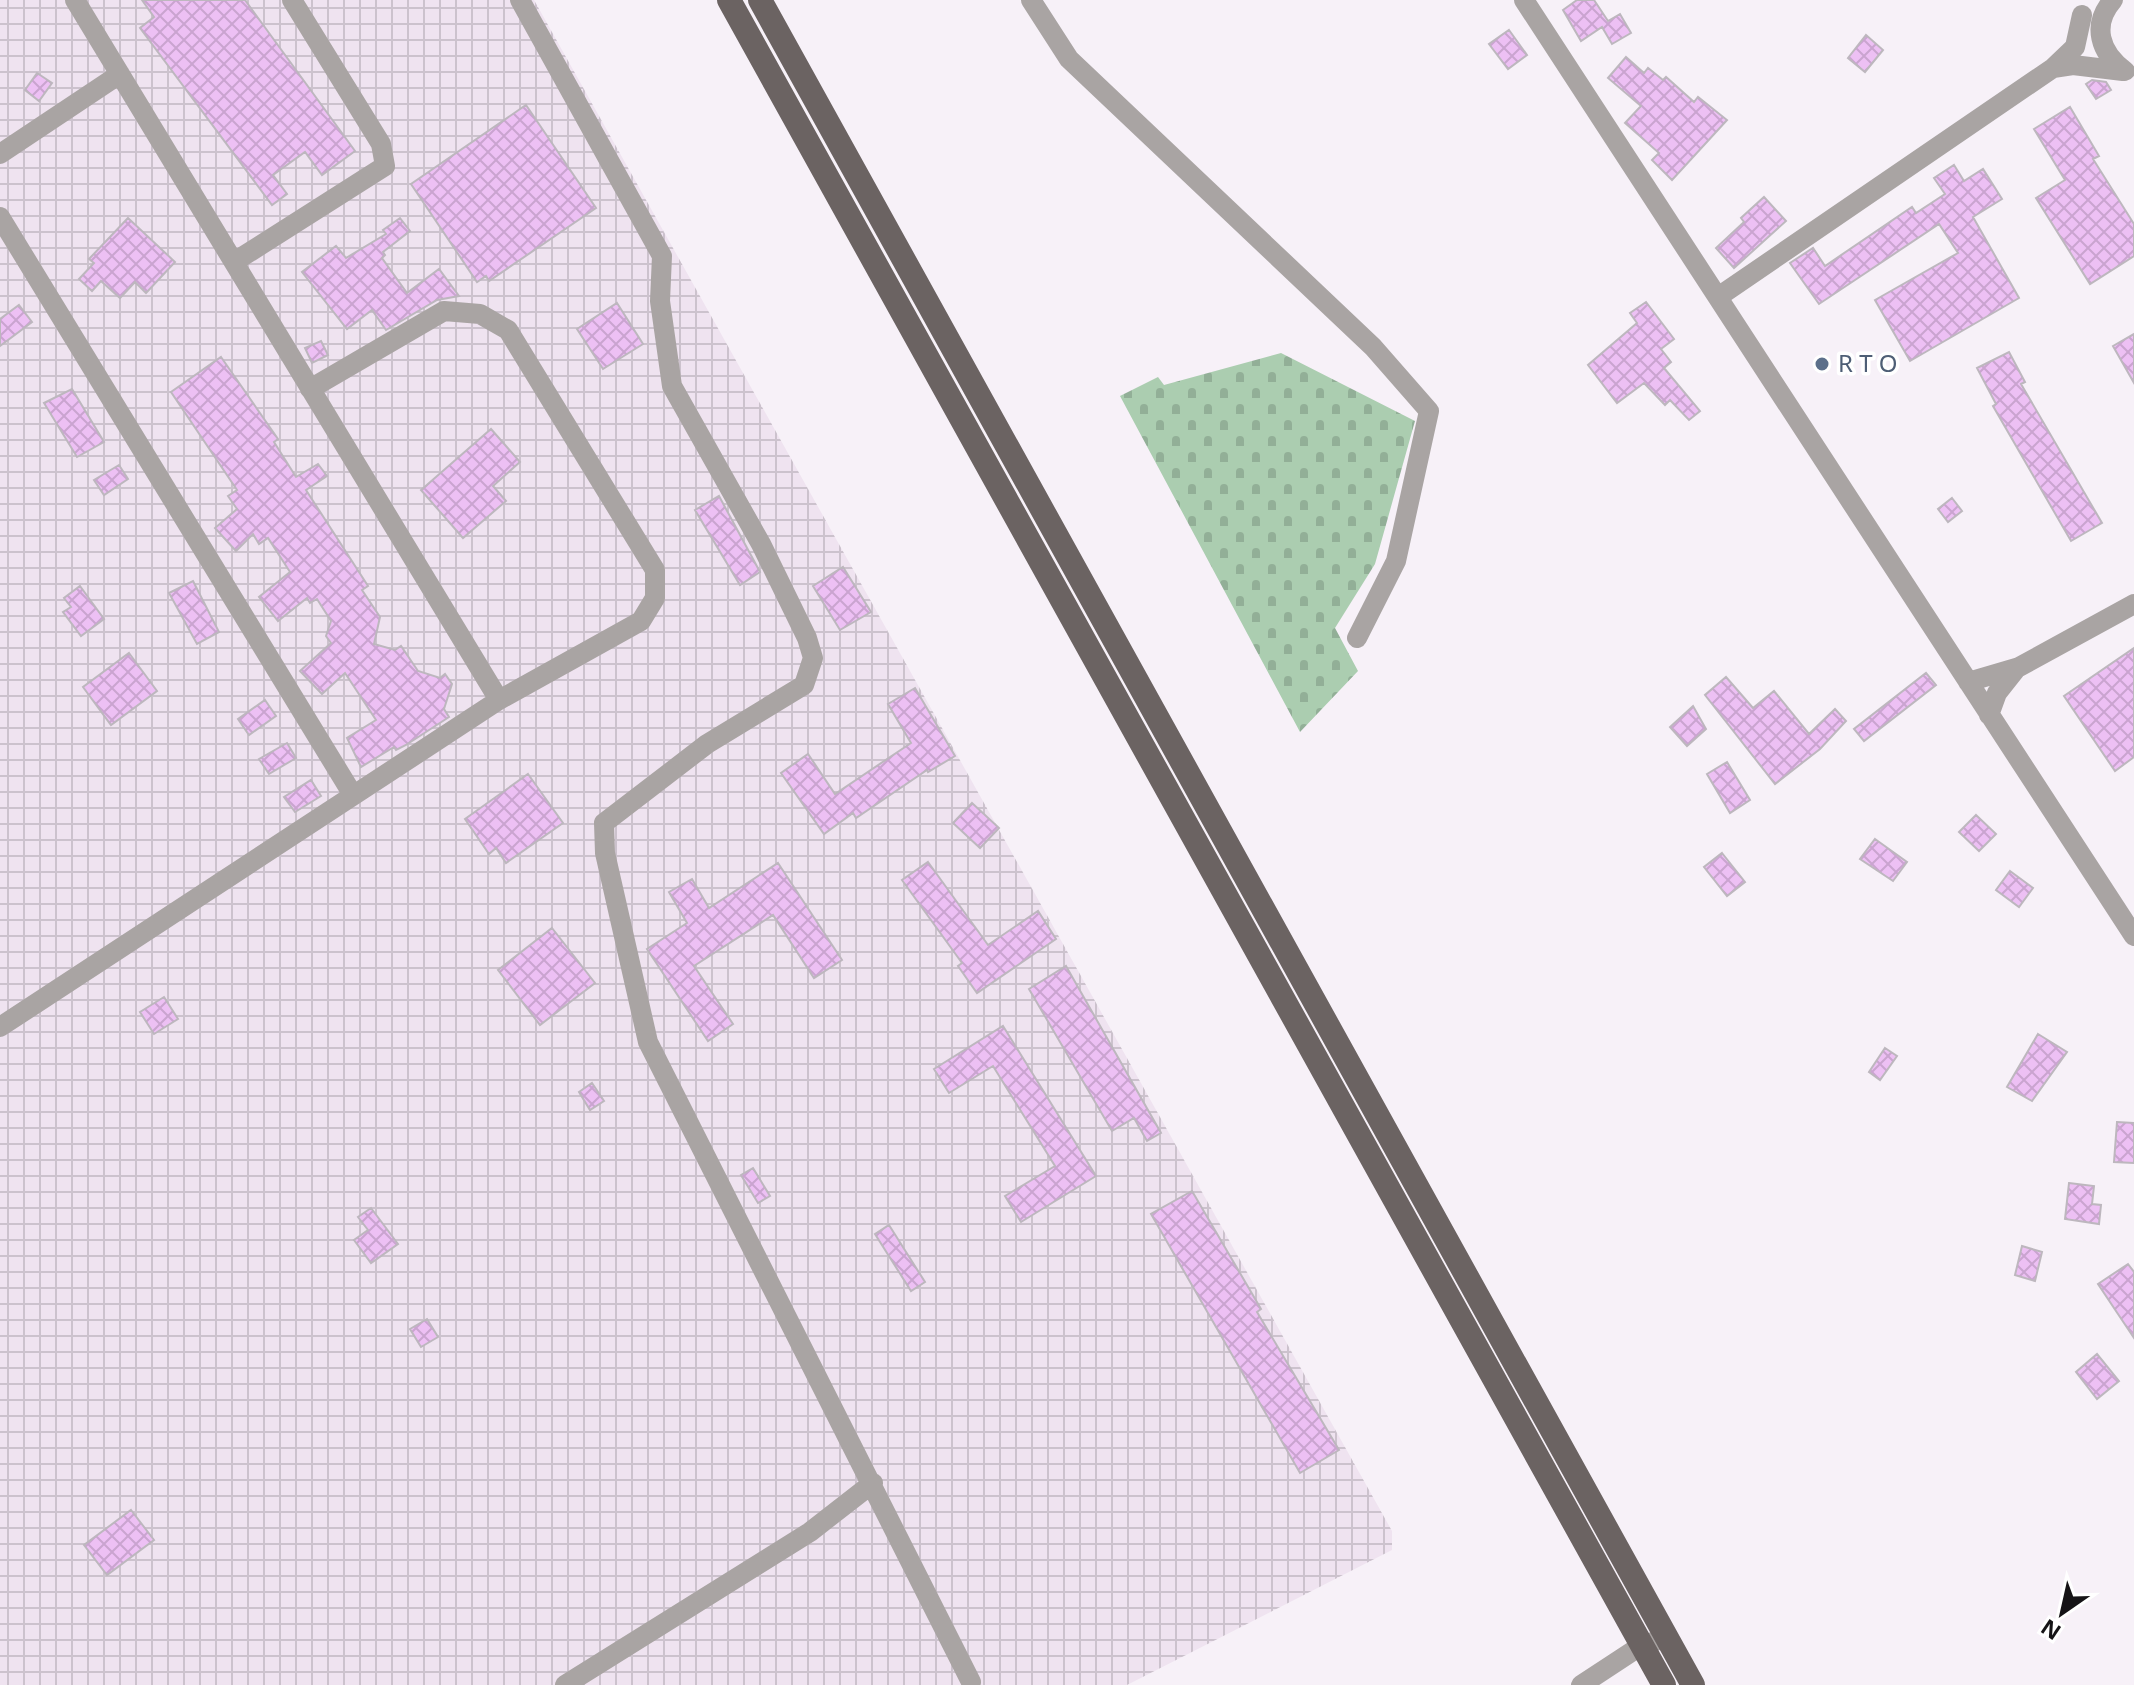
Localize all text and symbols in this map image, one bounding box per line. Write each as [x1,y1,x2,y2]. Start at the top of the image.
place label: R T O [1838,346,1898,379]
marker: R T O [1813,355,1831,373]
north arrow [2022,1573,2102,1653]
text: N [2034,1613,2066,1648]

